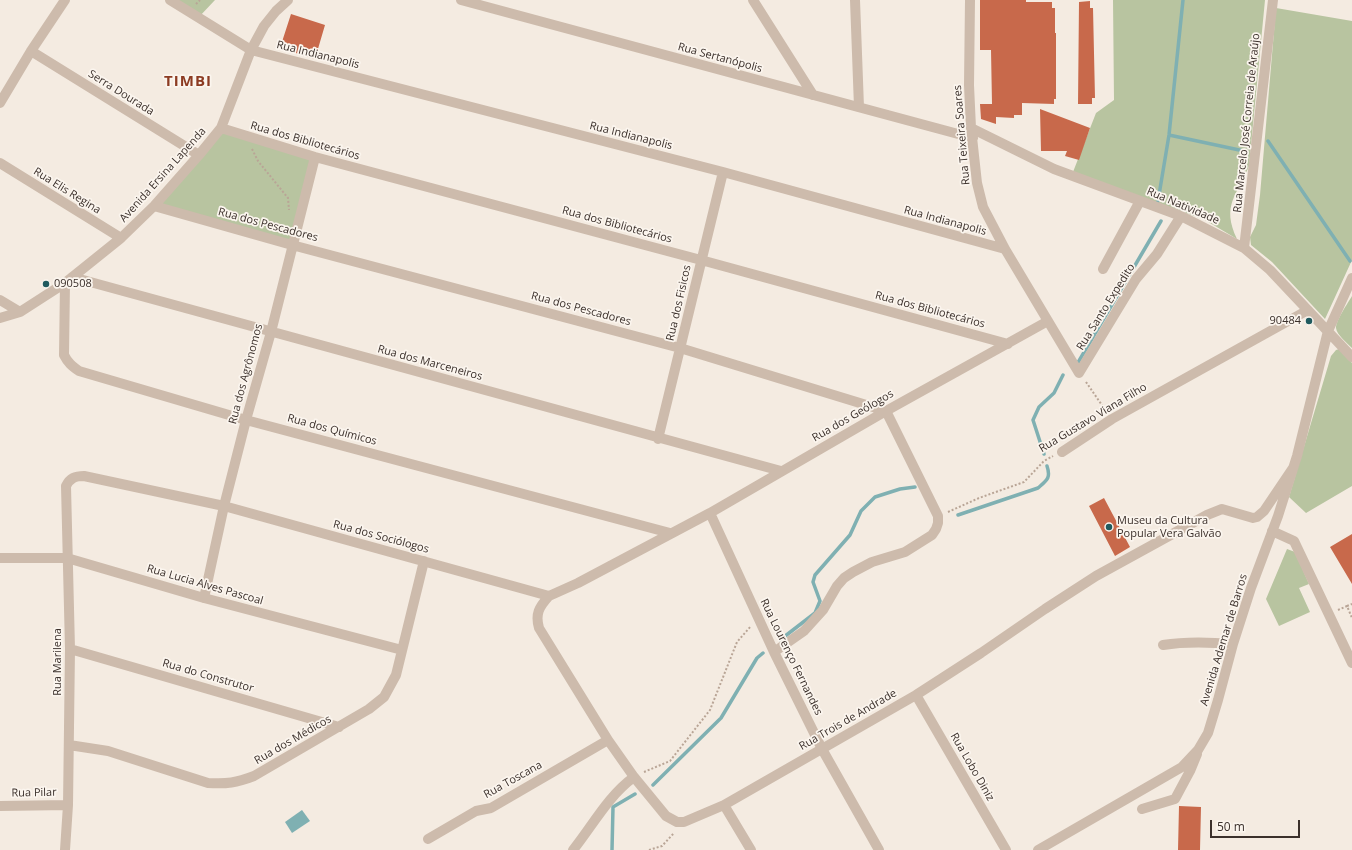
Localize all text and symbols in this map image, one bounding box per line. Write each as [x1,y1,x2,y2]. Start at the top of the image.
street label: Rua Marcelo José Correia de Araújo [1231,33,1263,213]
street label: Rua Indianapolis [275,38,361,72]
street label: Rua Sertanópolis [676,40,764,76]
street label: Serra Dourada [86,68,156,118]
district label: TIMBI [164,73,212,91]
street label: Rua Teixeira Soares [951,84,973,186]
street label: Rua dos Bibliotecários [249,119,361,163]
street label: Rua Indianapolis [588,119,674,153]
street label: Avenida Ersina Lapenda [117,125,209,225]
street label: Rua Elis Regina [31,165,103,217]
street label: Rua Natividade [1145,185,1221,227]
street label: Rua dos Bibliotecários [561,204,673,246]
street label: Rua Indianapolis [902,204,988,238]
street label: Rua dos Pescadores [217,205,319,245]
street label: Rua Santo Expedito [1074,261,1138,353]
street label: Rua dos Fisicos [664,264,694,342]
place label: 090508 [54,277,92,291]
marker: 090508 [41,279,51,289]
street label: Rua dos Pescadores [530,289,632,329]
street label: Rua dos Bibliotecários [874,289,986,331]
place label: 90484 [1270,314,1301,328]
marker: 90484 [1304,316,1314,326]
street label: Rua dos Agrônomos [226,322,266,426]
street label: Rua dos Marceneiros [376,343,484,383]
street label: Rua Gustavo Viana Filho [1037,381,1149,455]
street label: Rua dos Geólogos [810,387,896,445]
street label: Rua dos Químicos [286,412,378,448]
place label: Museu da Cultura Popular Vera Galvão [1117,514,1221,540]
street label: Rua dos Sociólogos [332,518,430,556]
marker: Museu da Cultura Popular Vera Galvão [1104,522,1114,532]
street label: Rua Lucia Alves Pascoal [145,562,265,608]
street label: Avenida Ademar de Barros [1198,572,1250,708]
street label: Rua Lourenço Fernandes [757,597,825,717]
street label: Rua Marilena [51,628,65,696]
street label: Rua do Construtor [161,657,255,695]
street label: Rua Trois de Andrade [797,687,899,753]
street label: Rua dos Médicos [252,713,334,767]
street label: Rua Lobo Diniz [947,731,997,803]
street label: Rua Toscana [482,759,544,801]
street label: Rua Pilar [11,786,57,800]
scale bar [1212,812,1302,838]
text: 50 m [1217,818,1245,835]

